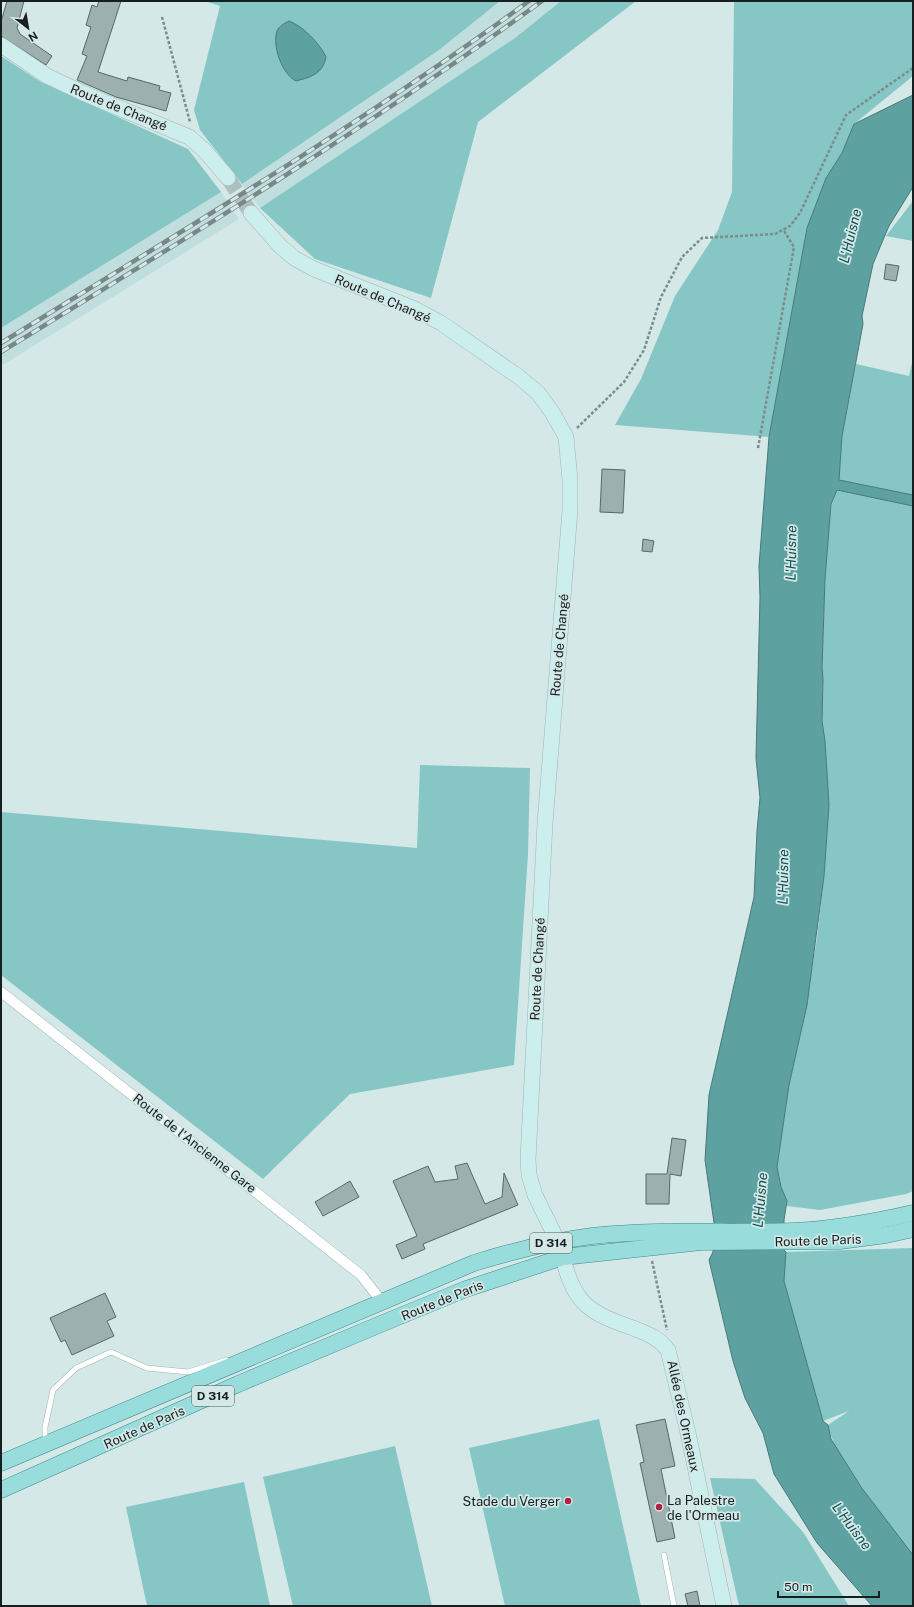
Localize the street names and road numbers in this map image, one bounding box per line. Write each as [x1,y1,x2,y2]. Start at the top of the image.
street label: Route de Changé [68,81,169,134]
street label: Route de Changé [332,271,433,326]
street label: Route de Changé [548,593,571,697]
street label: Route de Changé [527,917,548,1021]
street label: Route de l'Ancienne Gare [130,1091,259,1196]
street label: Route de Paris [774,1231,862,1250]
road number: D 314 [530,1233,572,1253]
street label: Route de Paris [399,1277,485,1324]
street label: Allée des Ormeaux [664,1359,703,1473]
road number: D 314 [192,1386,234,1406]
street label: Route de Paris [101,1403,187,1452]

